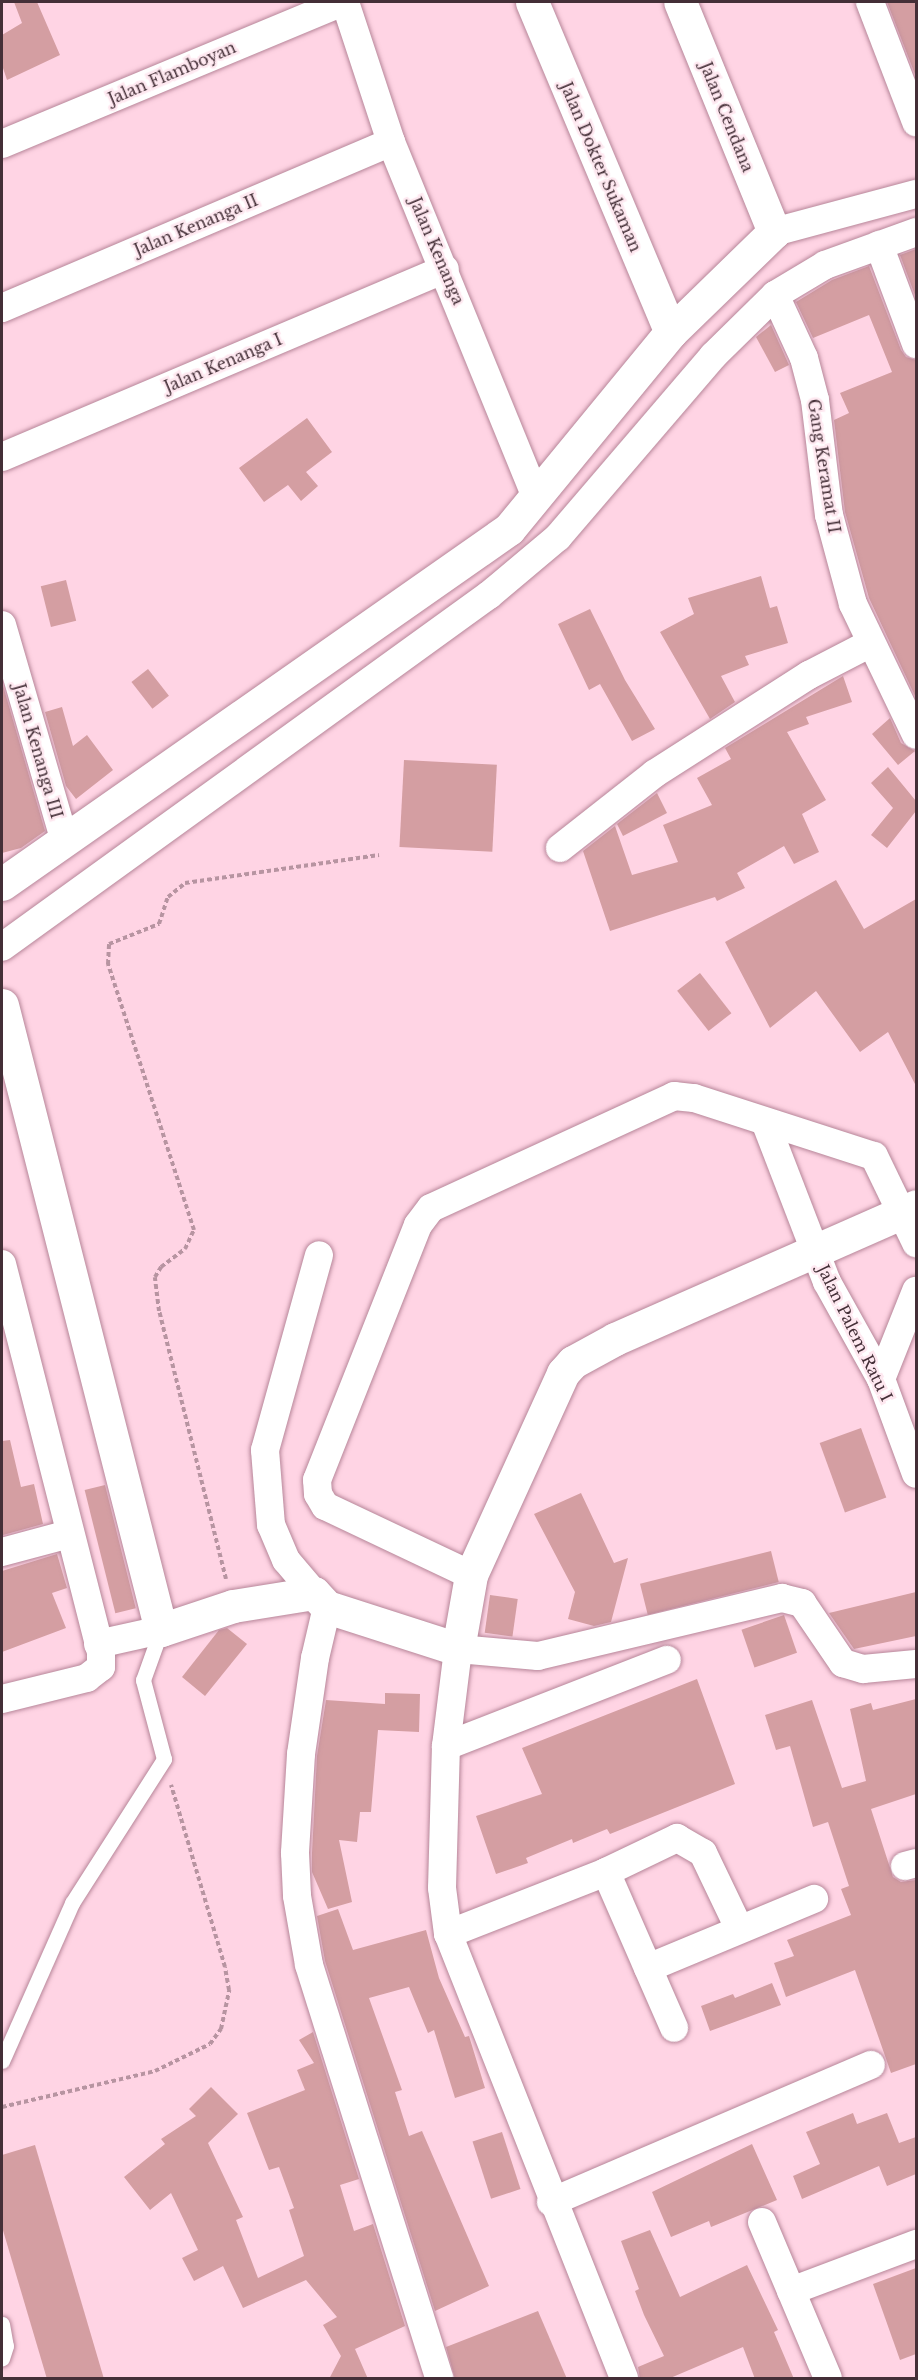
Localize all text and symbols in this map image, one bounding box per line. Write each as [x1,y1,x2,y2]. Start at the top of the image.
street label: Jalan Flamboyan [105,37,239,109]
street label: Jalan Cendana [696,59,758,175]
street label: Jalan Dokter Sukaman [556,79,646,255]
street label: Jalan Kenanga II [131,190,261,260]
street label: Jalan Kenanga [406,194,468,308]
street label: Jalan Kenanga I [161,330,285,396]
street label: Gang Keramat II [804,397,844,535]
street label: Jalan Kenanga III [10,681,66,821]
street label: Jalan Palem Ratu I [814,1262,896,1404]

